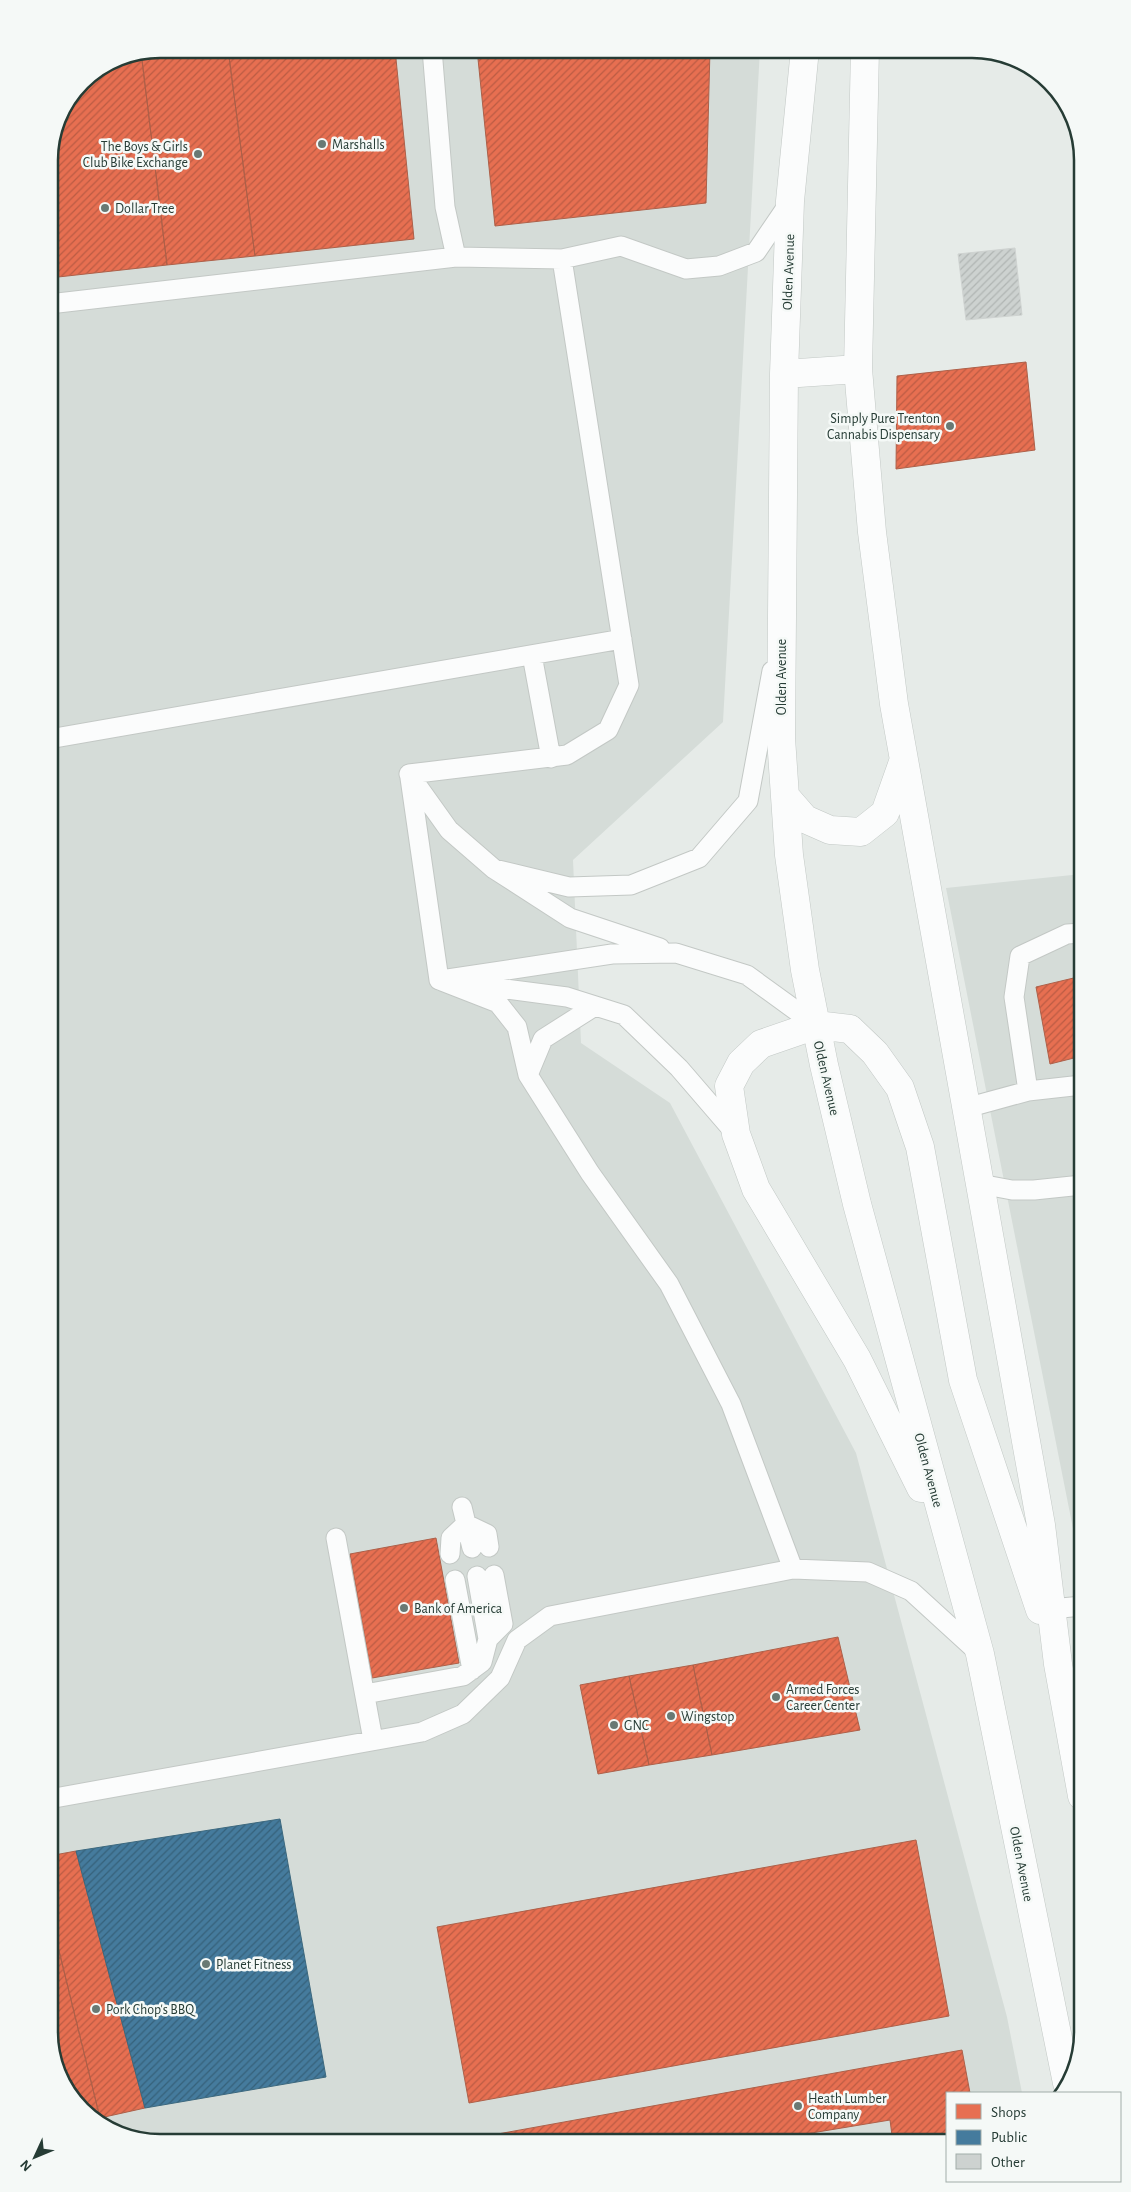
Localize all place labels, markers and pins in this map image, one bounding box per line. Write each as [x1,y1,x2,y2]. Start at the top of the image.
marker: Marshalls [316,138,328,150]
place label: Marshalls [332,138,385,152]
place label: The Boys & Girls Club Bike Exchange [83,140,188,170]
marker: The Boys & Girls Club Bike Exchange [192,148,204,160]
marker: Dollar Tree [99,202,111,214]
place label: Dollar Tree [115,202,174,216]
place label: Simply Pure Trenton Cannabis Dispensary [827,412,940,442]
marker: Simply Pure Trenton Cannabis Dispensary [944,420,956,432]
marker: Bank of America [398,1602,410,1614]
place label: Bank of America [414,1602,503,1616]
place label: Armed Forces Career Center [786,1683,860,1713]
marker: Armed Forces Career Center [770,1691,782,1703]
marker: Wingstop [665,1710,677,1722]
place label: Wingstop [681,1710,734,1724]
marker: GNC [608,1719,620,1731]
place label: GNC [624,1719,649,1733]
marker: Planet Fitness [200,1958,212,1970]
place label: Planet Fitness [216,1958,292,1972]
marker: Pork Chop's BBQ [90,2003,102,2015]
place label: Pork Chop's BBQ [106,2003,196,2017]
place label: Heath Lumber Company [808,2092,887,2122]
marker: Heath Lumber Company [792,2100,804,2112]

